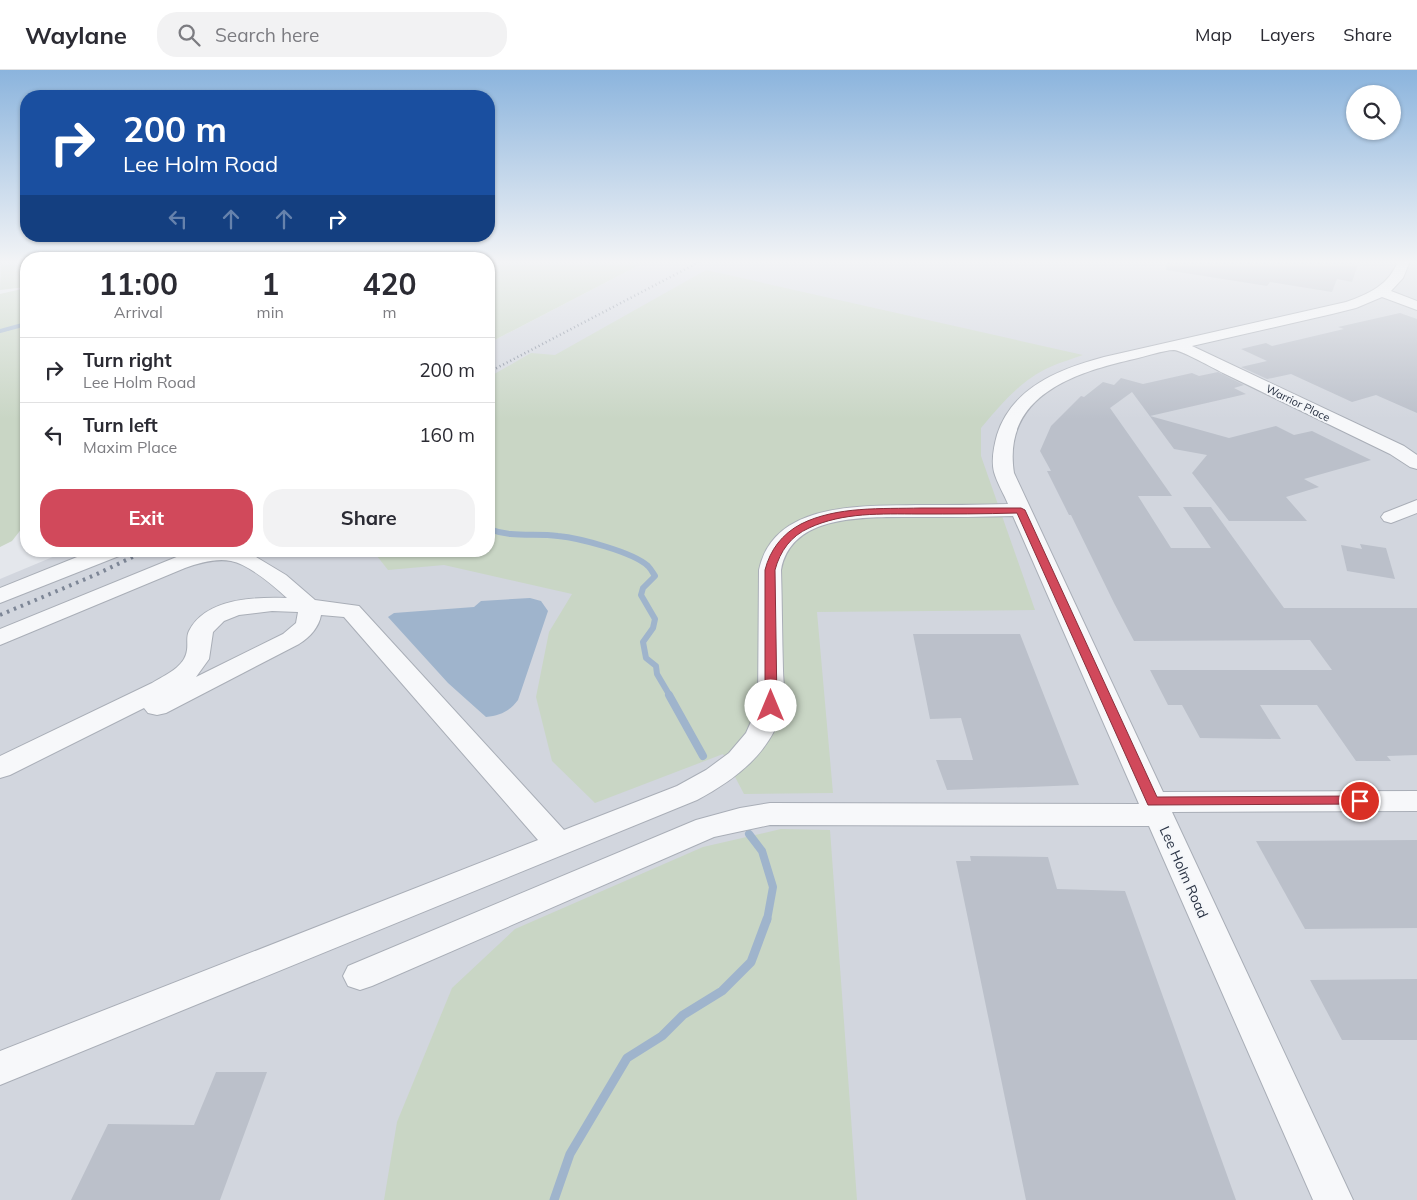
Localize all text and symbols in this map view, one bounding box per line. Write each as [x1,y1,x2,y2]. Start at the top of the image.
search box [157,12,507,57]
text: Waylane [25,20,127,50]
icon: search [175,21,203,49]
text: Search here [215,23,319,47]
text: Map [1195,23,1232,46]
text: Layers [1260,23,1315,46]
text: Share [1343,23,1392,46]
map controls [1346,85,1401,140]
button: search [1346,85,1401,140]
text: 200 m [123,107,227,151]
icon: right [40,110,105,175]
text: Lee Holm Road [123,150,278,178]
icon: left [164,205,192,233]
icon: ahead [217,205,245,233]
icon: ahead [270,205,298,233]
icon: right [323,205,351,233]
text: 11:00 [99,265,178,303]
text: 1 [261,265,279,303]
text: 420 [362,265,416,303]
text: Arrival [114,302,163,322]
text: min [257,302,284,322]
text: m [382,302,396,322]
text: Turn right [83,348,172,372]
icon: right [40,356,68,384]
text: 200 m [419,358,475,382]
text: Lee Holm Road [83,372,196,392]
street label: Warrior Place [1264,381,1332,425]
text: Turn left [83,413,158,437]
icon: left [40,421,68,449]
text: 160 m [419,423,475,447]
text: Maxim Place [83,437,177,457]
button: Exit [40,489,253,547]
button: Share [263,489,475,547]
position arrow [744,679,796,731]
pin [1339,780,1381,822]
icon: arrive [1346,787,1374,815]
street label: Lee Holm Road [1156,823,1212,921]

